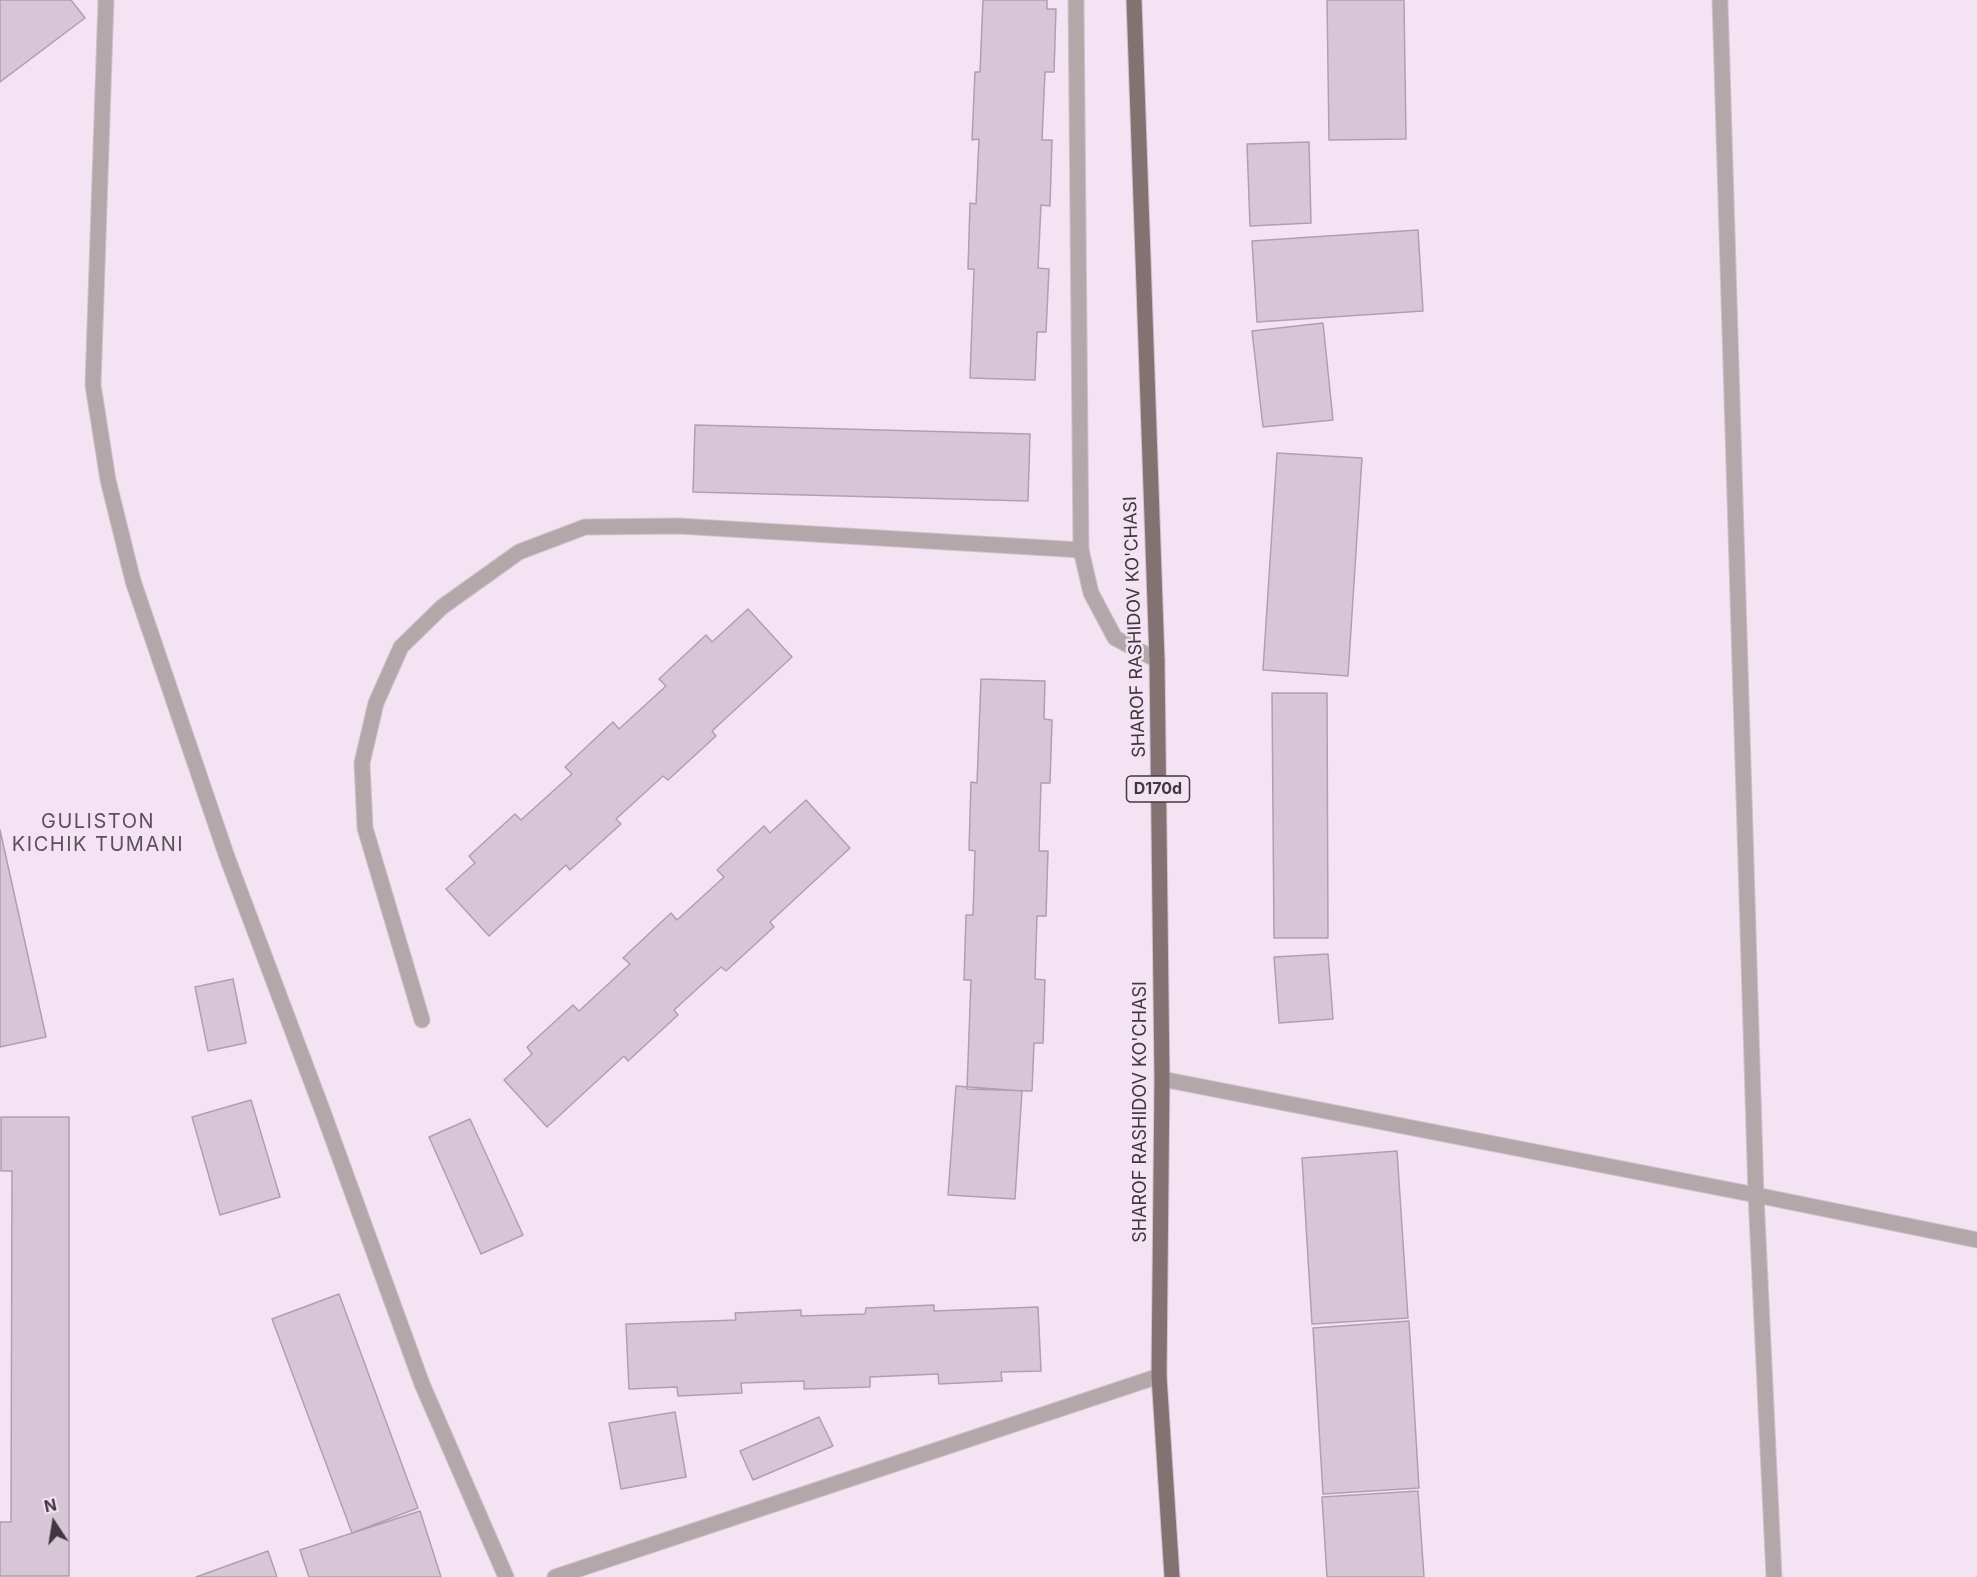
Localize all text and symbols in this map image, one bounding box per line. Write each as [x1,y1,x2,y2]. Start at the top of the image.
street label: SHAROF RASHIDOV KO'CHASI [1120,496,1150,758]
road number: D170d [1126,776,1190,802]
district label: GULISTON KICHIK TUMANI [12,810,184,857]
street label: SHAROF RASHIDOV KO'CHASI [1130,981,1152,1243]
north arrow [24,1493,84,1553]
text: N [42,1494,58,1516]

